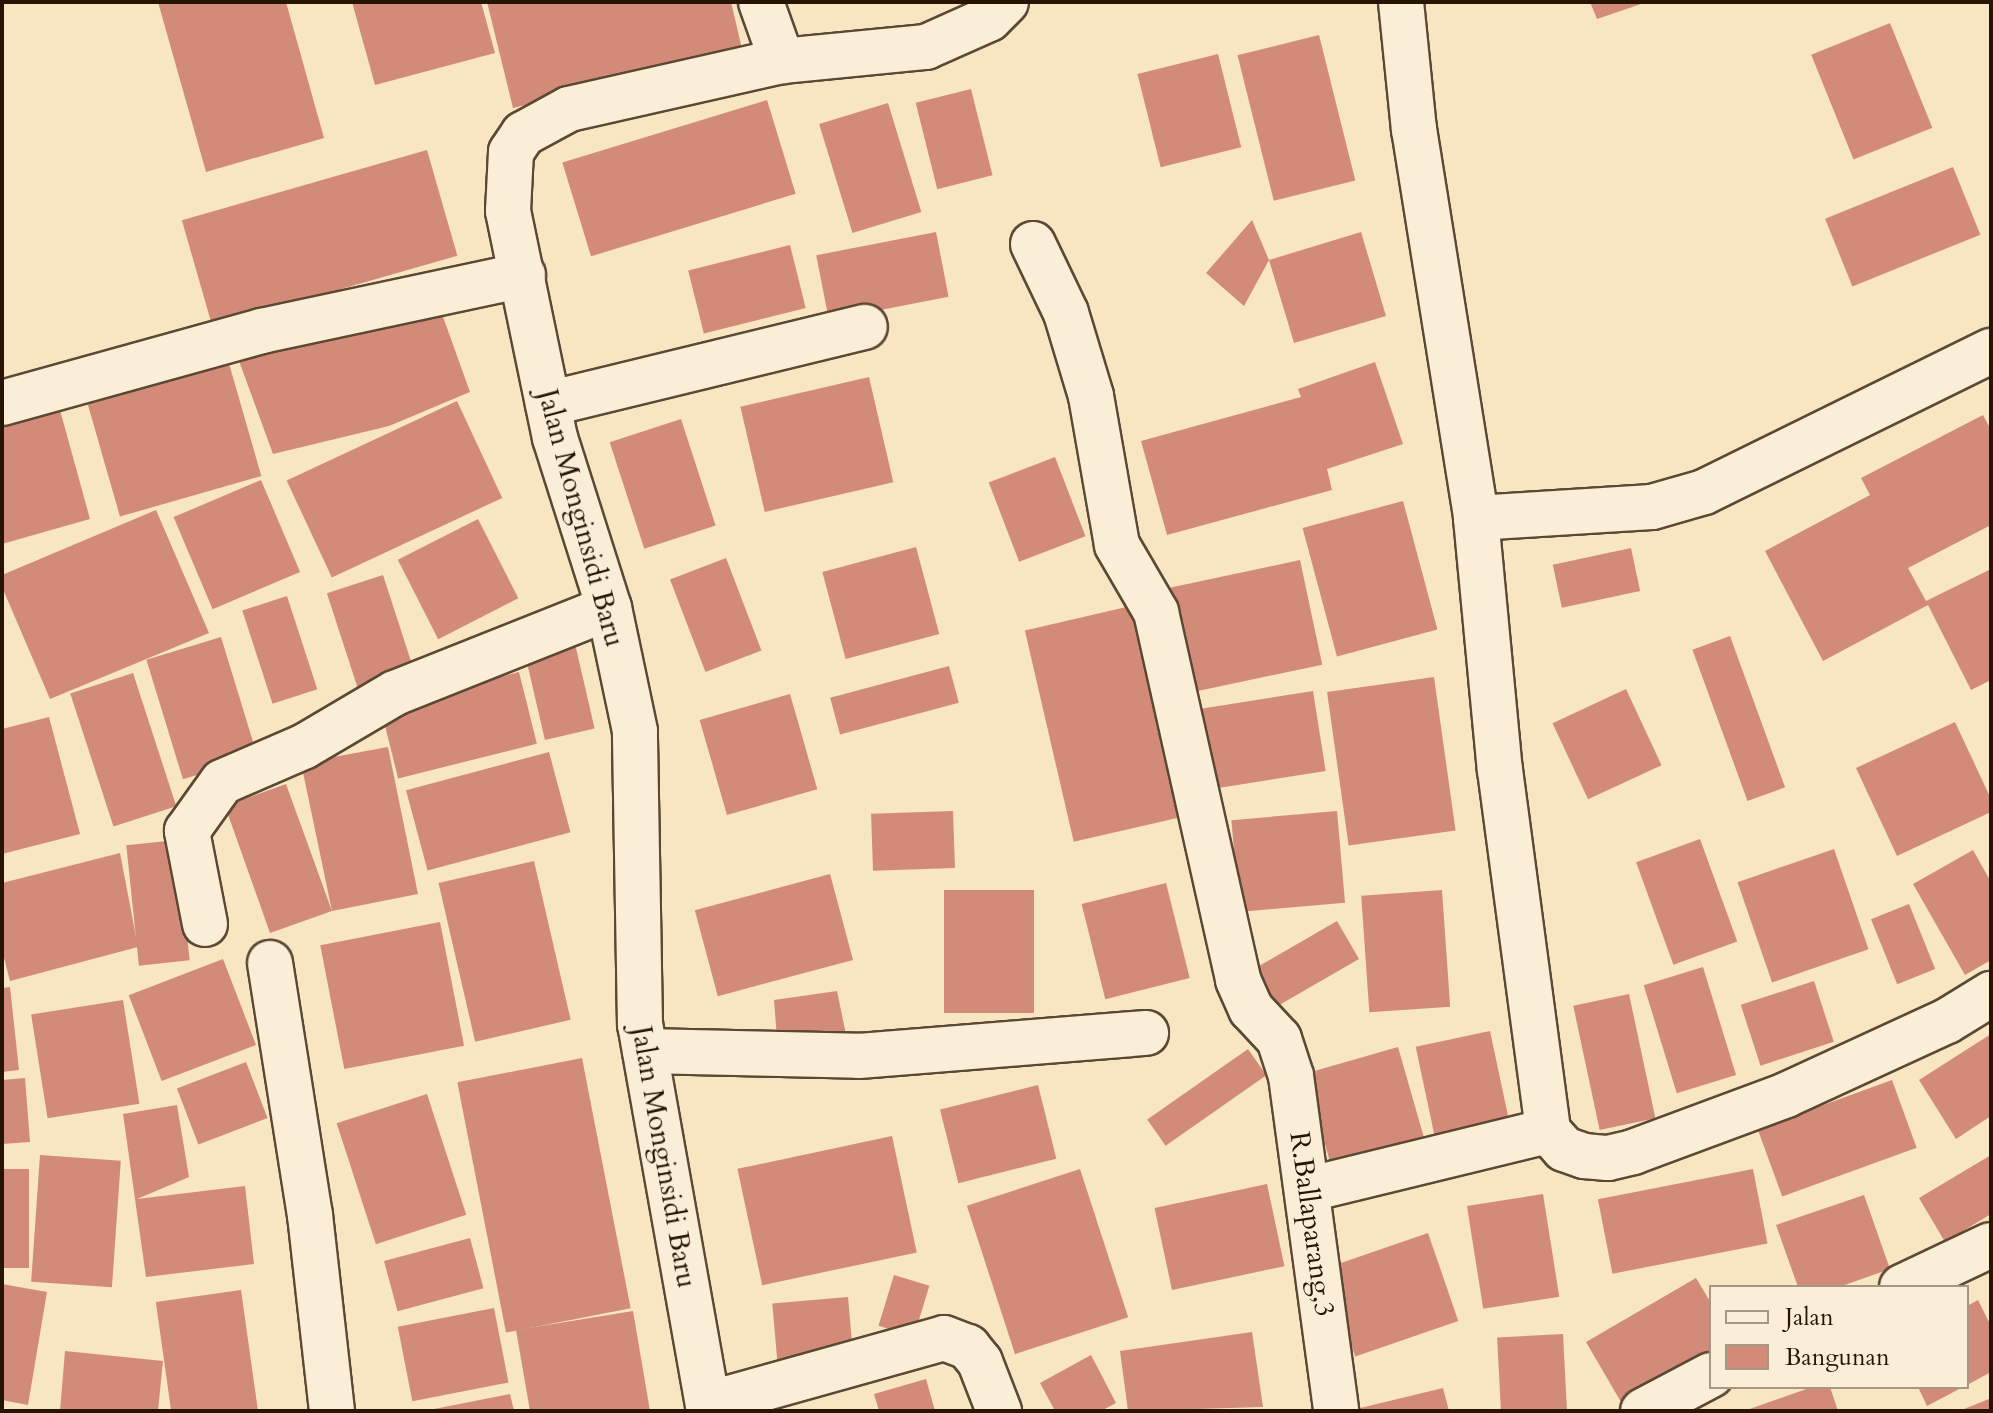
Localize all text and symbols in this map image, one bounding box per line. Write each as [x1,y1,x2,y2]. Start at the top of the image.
street label: Jalan Monginsidi Baru [530,385,632,651]
street label: Jalan Monginsidi Baru [624,1023,704,1291]
street label: R.Ballaparang,3 [1282,1129,1342,1319]
legend [1709,1285,1969,1389]
text: Jalan [1785,1301,1834,1334]
text: Bangunan [1785,1341,1890,1374]

